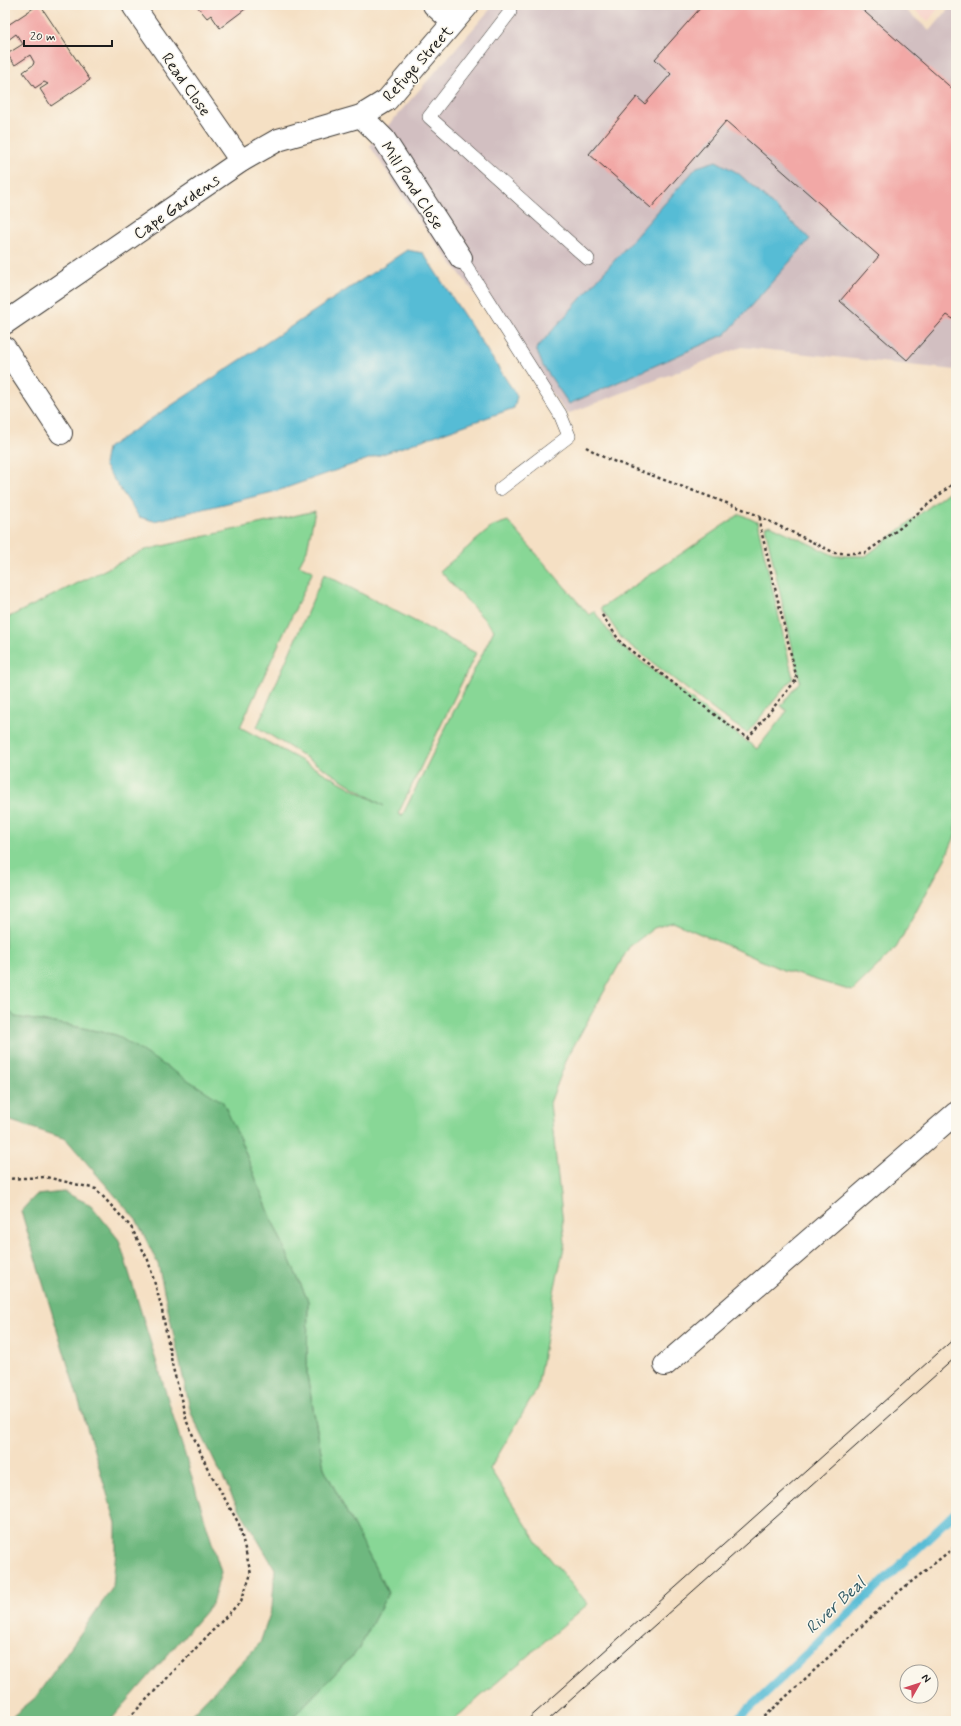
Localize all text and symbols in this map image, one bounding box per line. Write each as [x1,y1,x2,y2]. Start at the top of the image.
street label: Refuge Street [378,21,459,107]
scale bar [24,22,112,48]
text: 20 m [30,29,56,45]
street label: Read Close [156,49,215,121]
street label: Mill Pond Close [375,138,448,234]
street label: Cape Gardens [130,170,224,245]
water label: River Beal [801,1571,872,1639]
north arrow [899,1664,939,1704]
text: N [918,1671,934,1686]

